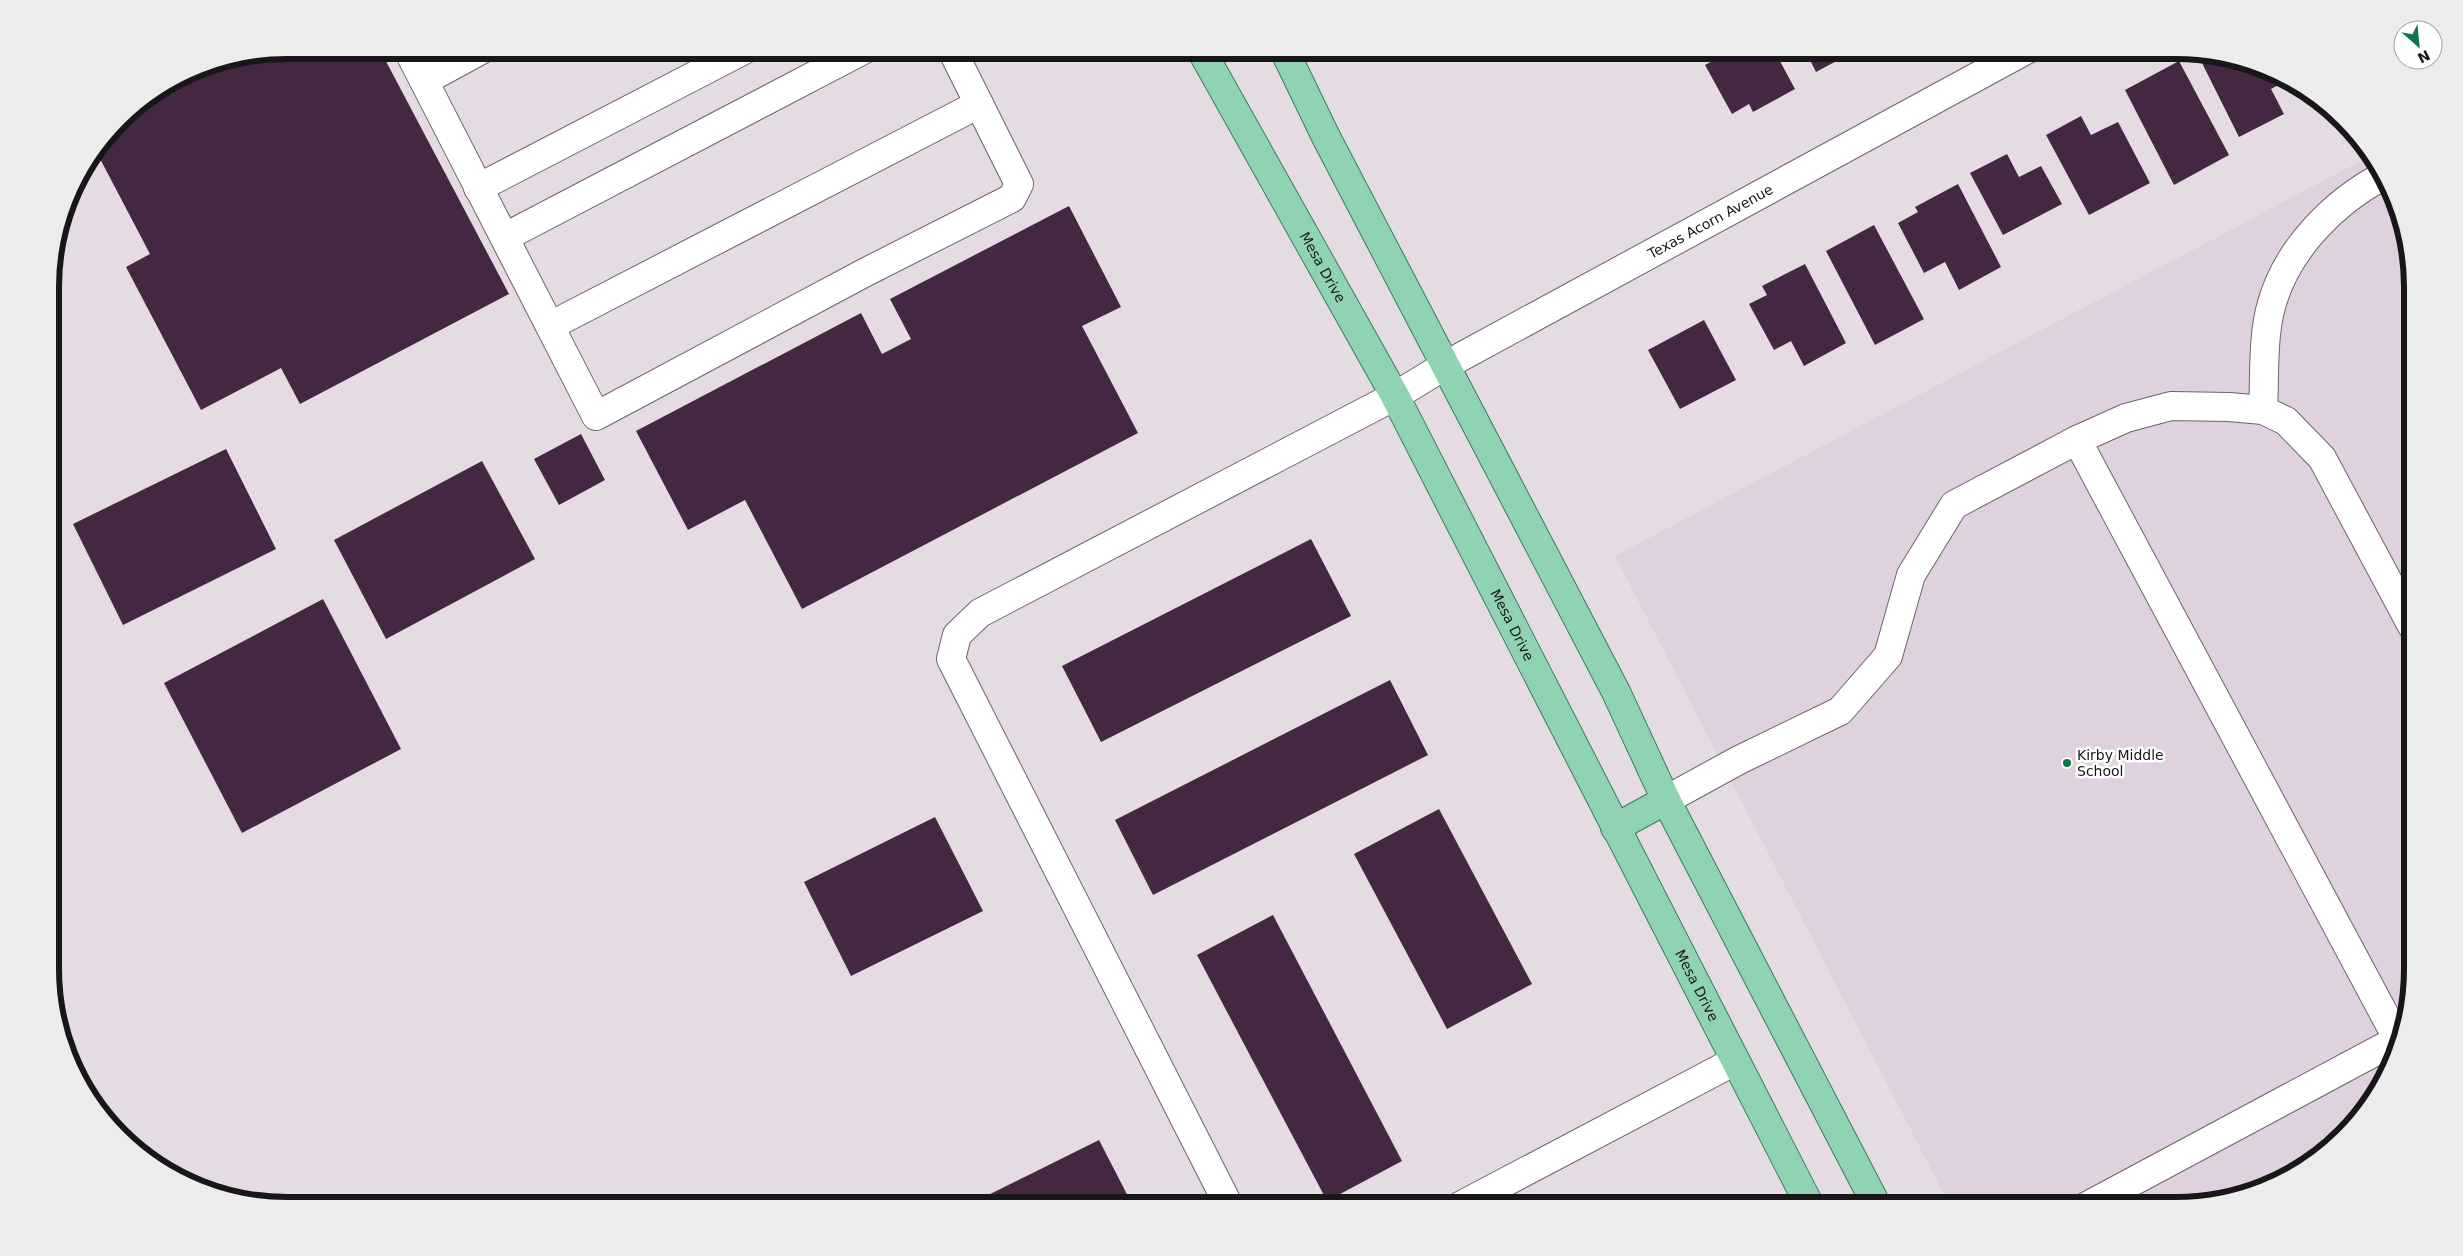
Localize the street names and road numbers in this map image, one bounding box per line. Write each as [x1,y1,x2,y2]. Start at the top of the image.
street label: Texas Acorn Avenue [1644,181,1776,262]
street label: Mesa Drive [1297,229,1349,305]
street label: Mesa Drive [1487,586,1537,664]
street label: Mesa Drive [1672,947,1722,1024]

